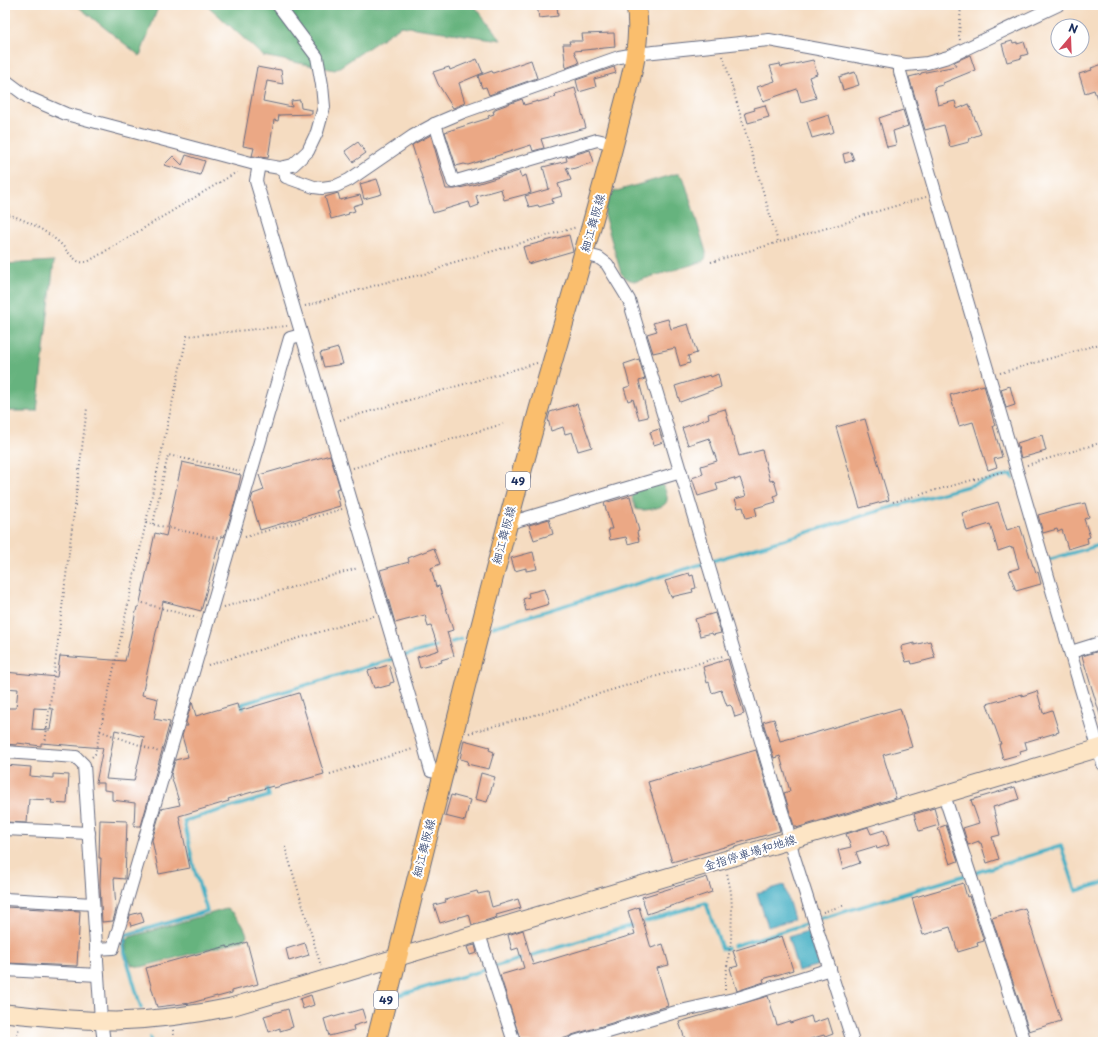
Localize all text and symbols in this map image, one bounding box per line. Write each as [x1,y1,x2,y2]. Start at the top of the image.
north arrow [1050,18,1090,58]
text: N [1067,19,1081,38]
street label: 細江舞阪線 [575,191,609,254]
road number: 49 [506,472,530,490]
street label: 細江舞阪線 [487,503,519,566]
street label: 細江舞阪線 [407,816,439,879]
street label: 金指停車場和地線 [701,829,798,875]
road number: 49 [374,991,398,1009]

